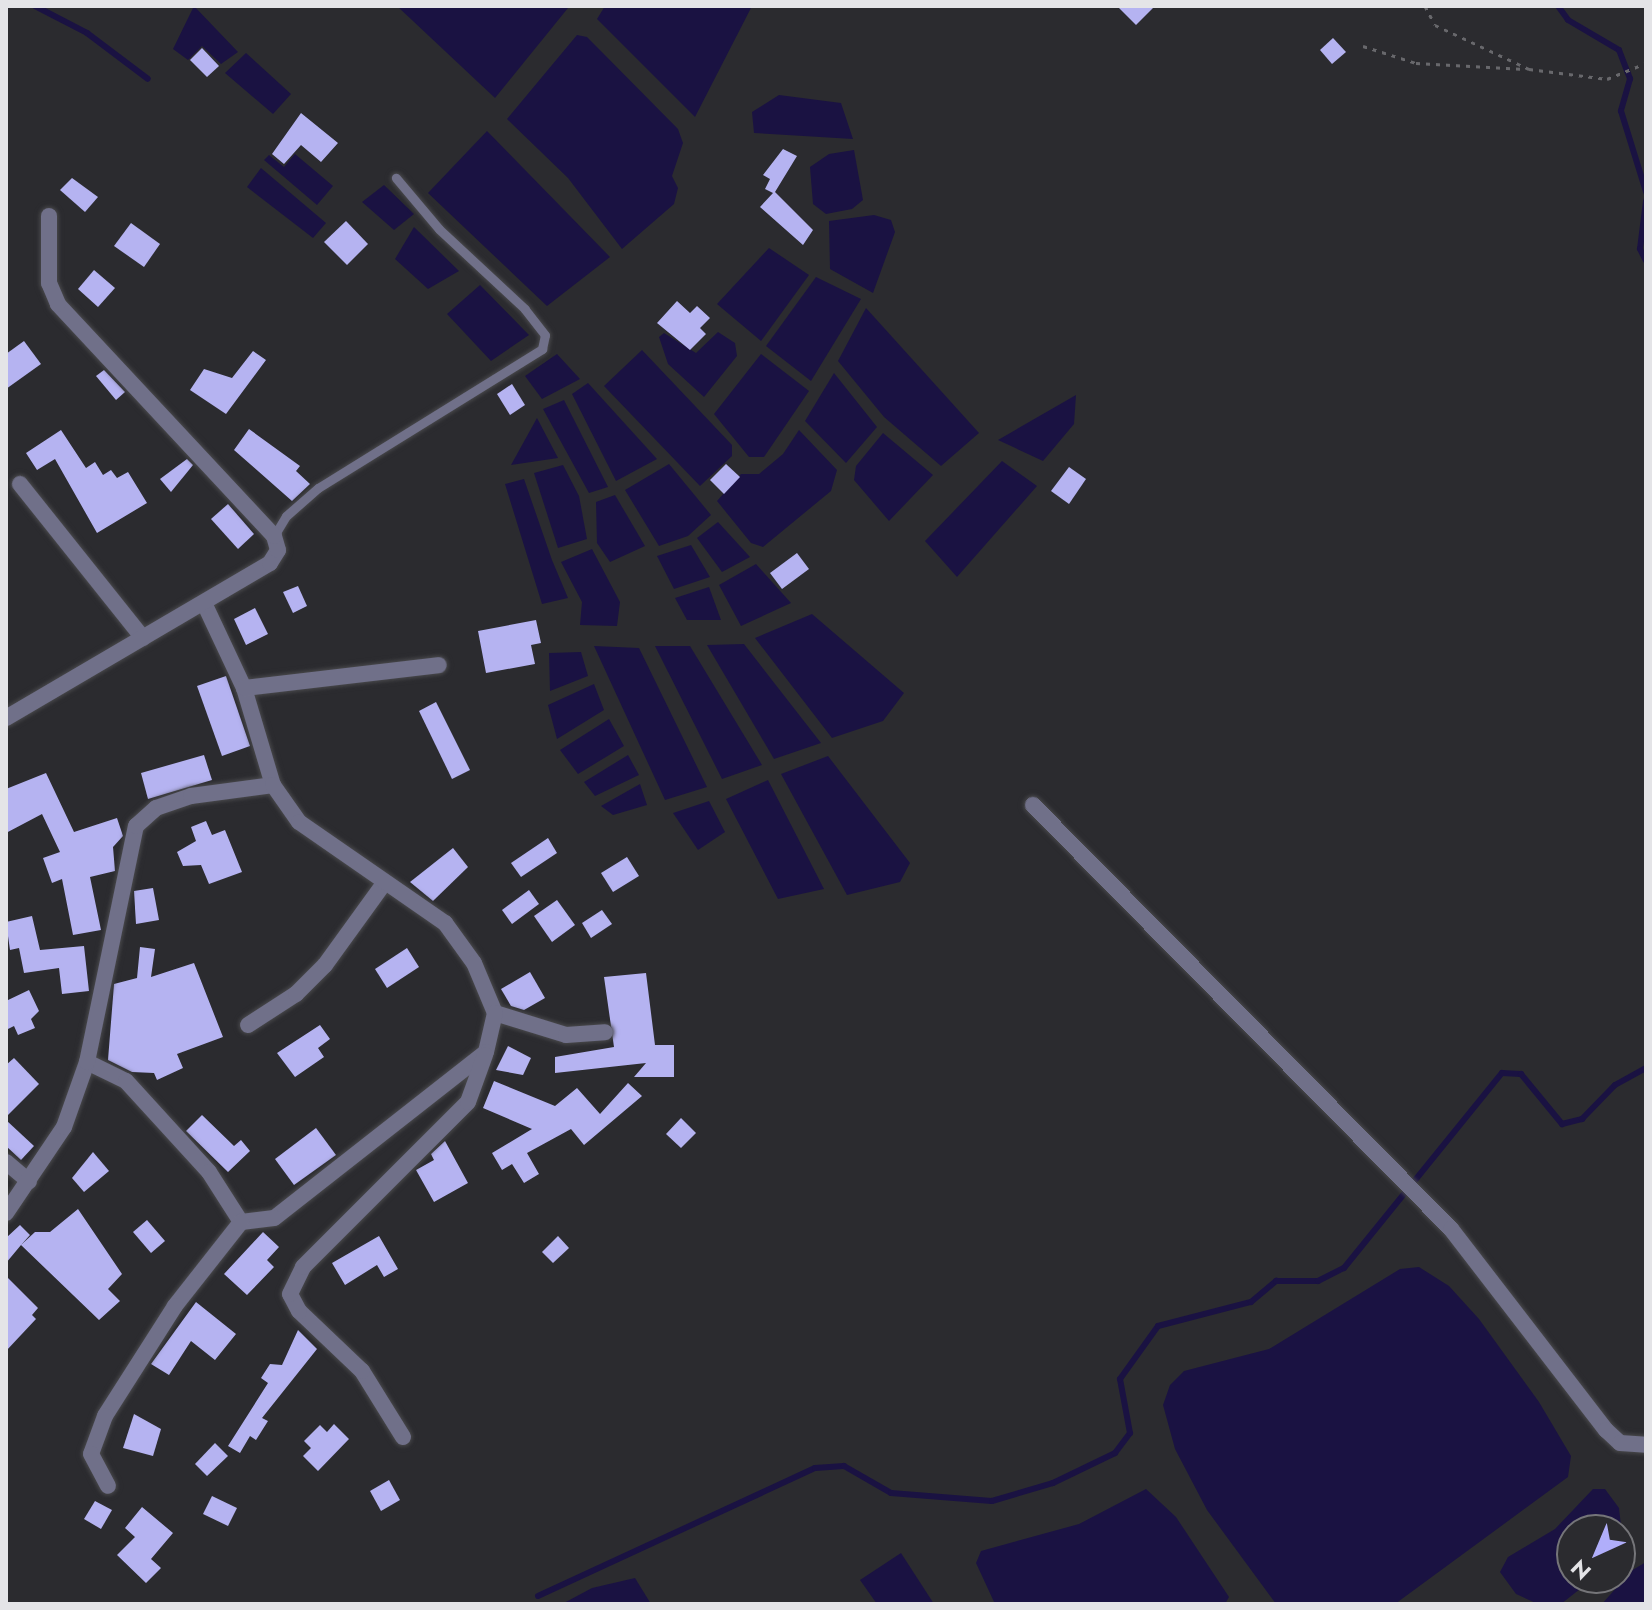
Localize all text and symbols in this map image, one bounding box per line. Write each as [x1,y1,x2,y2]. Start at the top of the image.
north arrow [1556,1514,1636,1594]
text: N [1563,1552,1598,1587]

